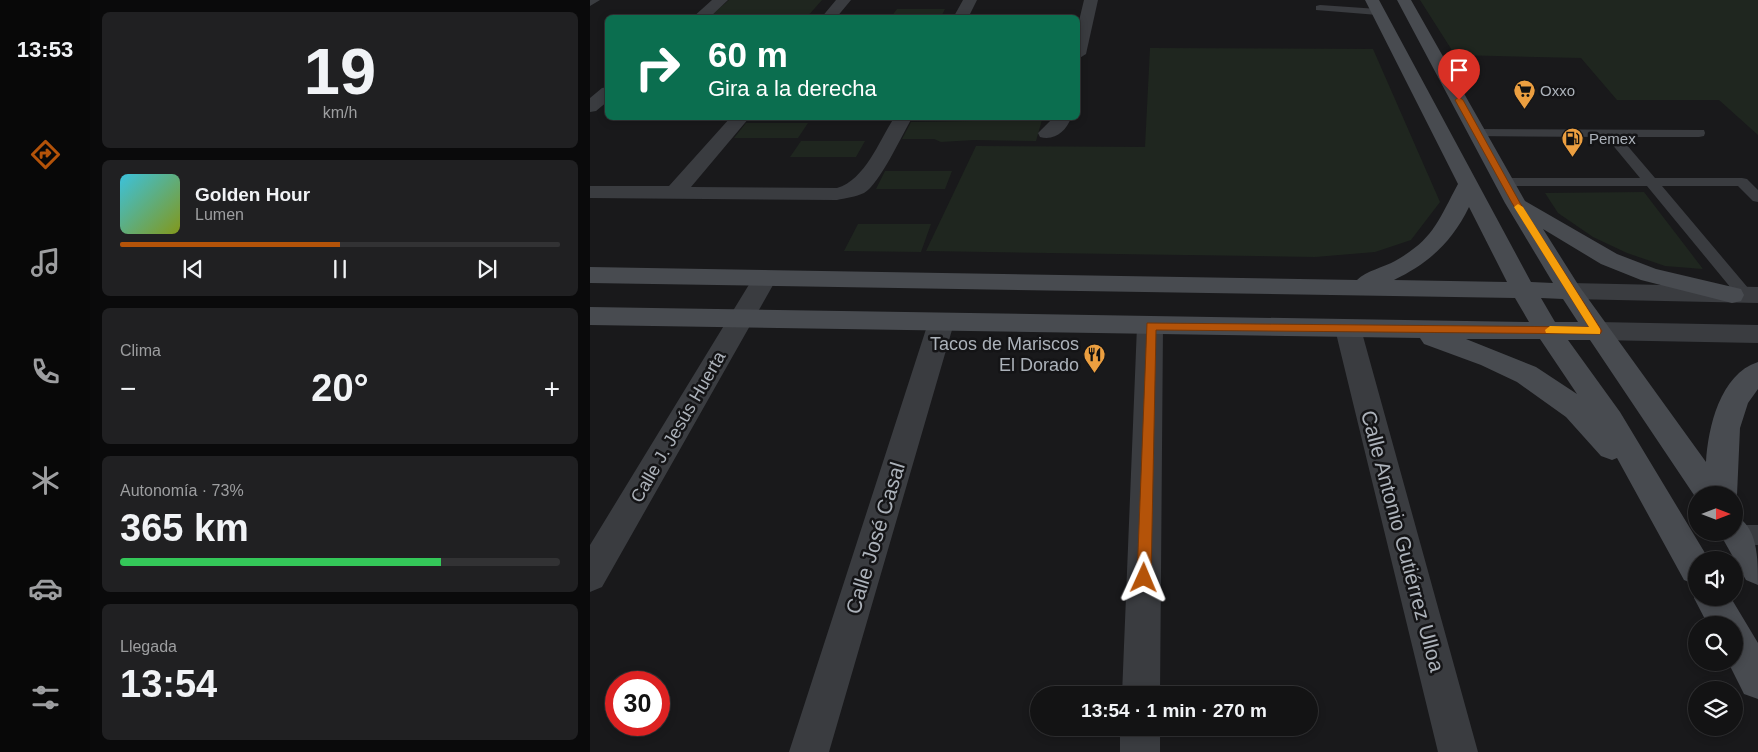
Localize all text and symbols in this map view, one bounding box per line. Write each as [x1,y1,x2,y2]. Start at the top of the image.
text: 19 [304,35,376,108]
icon: right [625,35,690,100]
text: 60 m [708,35,788,74]
text: 13:53 [17,37,73,62]
pin [1438,49,1480,100]
icon: arrive [1445,56,1473,84]
text: Gira a la derecha [708,76,877,101]
supermarket icon: Oxxo [1512,78,1536,109]
place label: Oxxo [1540,82,1575,99]
text: km/h [323,104,357,121]
fuel station icon: Pemex [1561,126,1585,157]
place label: Pemex [1589,130,1636,147]
icon: directions [28,137,63,172]
text: Golden Hour [195,184,310,205]
text: Lumen [195,206,244,223]
icon: music [28,245,63,280]
icon: previous [179,255,207,283]
icon: pause [326,255,354,283]
icon: next [473,255,501,283]
place label: Tacos de Mariscos El Dorado [930,334,1079,375]
text: Clima [120,342,161,359]
restaurant icon: Tacos de Mariscos El Dorado [1083,342,1107,373]
street label: Calle J. Jesús Huerta [627,347,730,506]
icon: phone [28,354,63,389]
text: 20° [311,367,369,409]
text: − [120,373,136,404]
text: + [544,373,560,404]
street label: Calle Antonio Gutiérrez Ulloa [1357,408,1449,675]
street label: Calle José Casal [841,459,909,617]
icon: climate [28,463,63,498]
text: Autonomía · 73% [120,482,244,499]
north arrow [1688,486,1742,541]
map controls [1688,486,1743,736]
text: 365 km [120,507,249,549]
position arrow [1117,551,1169,603]
button: sound [1688,551,1743,606]
icon: car [28,571,63,606]
button: search [1688,616,1743,671]
text: Llegada [120,638,177,655]
text: 13:54 [120,663,217,705]
speed limit sign: 30 [605,671,670,736]
icon: filters [28,680,63,715]
button: layers [1688,681,1743,736]
text: 13:54 · 1 min · 270 m [1081,700,1267,721]

